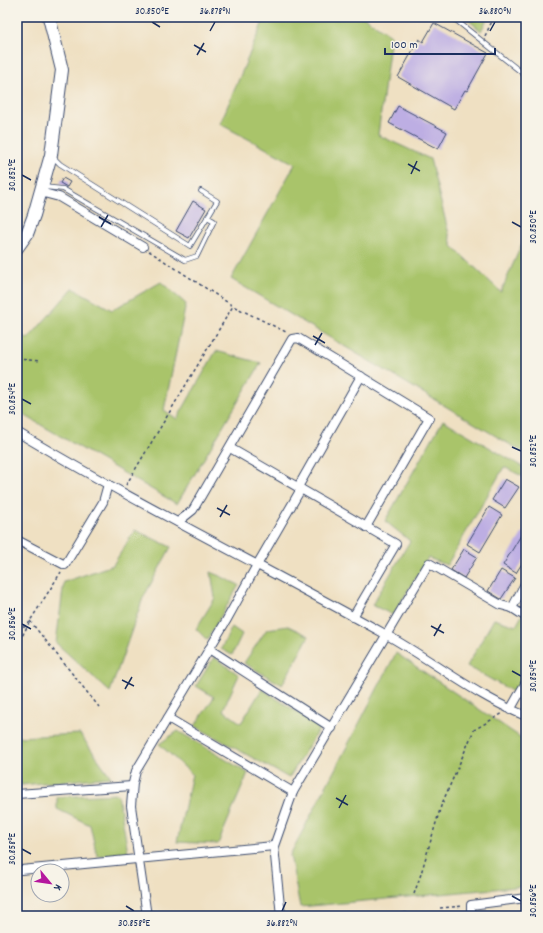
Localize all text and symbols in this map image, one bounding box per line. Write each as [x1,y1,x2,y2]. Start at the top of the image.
text: 30.850°E [135,5,169,19]
text: 36.878°N [200,5,231,19]
text: 36.880°N [479,5,511,19]
scale bar [385,30,495,56]
text: 100 m [391,37,418,54]
text: 30.852°E [6,158,20,191]
text: 30.850°E [527,210,541,244]
text: 30.854°E [6,382,20,415]
text: 30.852°E [527,434,541,467]
text: 30.856°E [6,607,20,640]
text: 30.854°E [527,659,541,692]
text: 30.858°E [6,833,20,865]
north arrow [30,863,70,903]
text: K [49,881,65,893]
text: 30.856°E [527,884,541,917]
text: 30.858°E [118,917,150,931]
text: 36.882°N [266,917,298,931]

